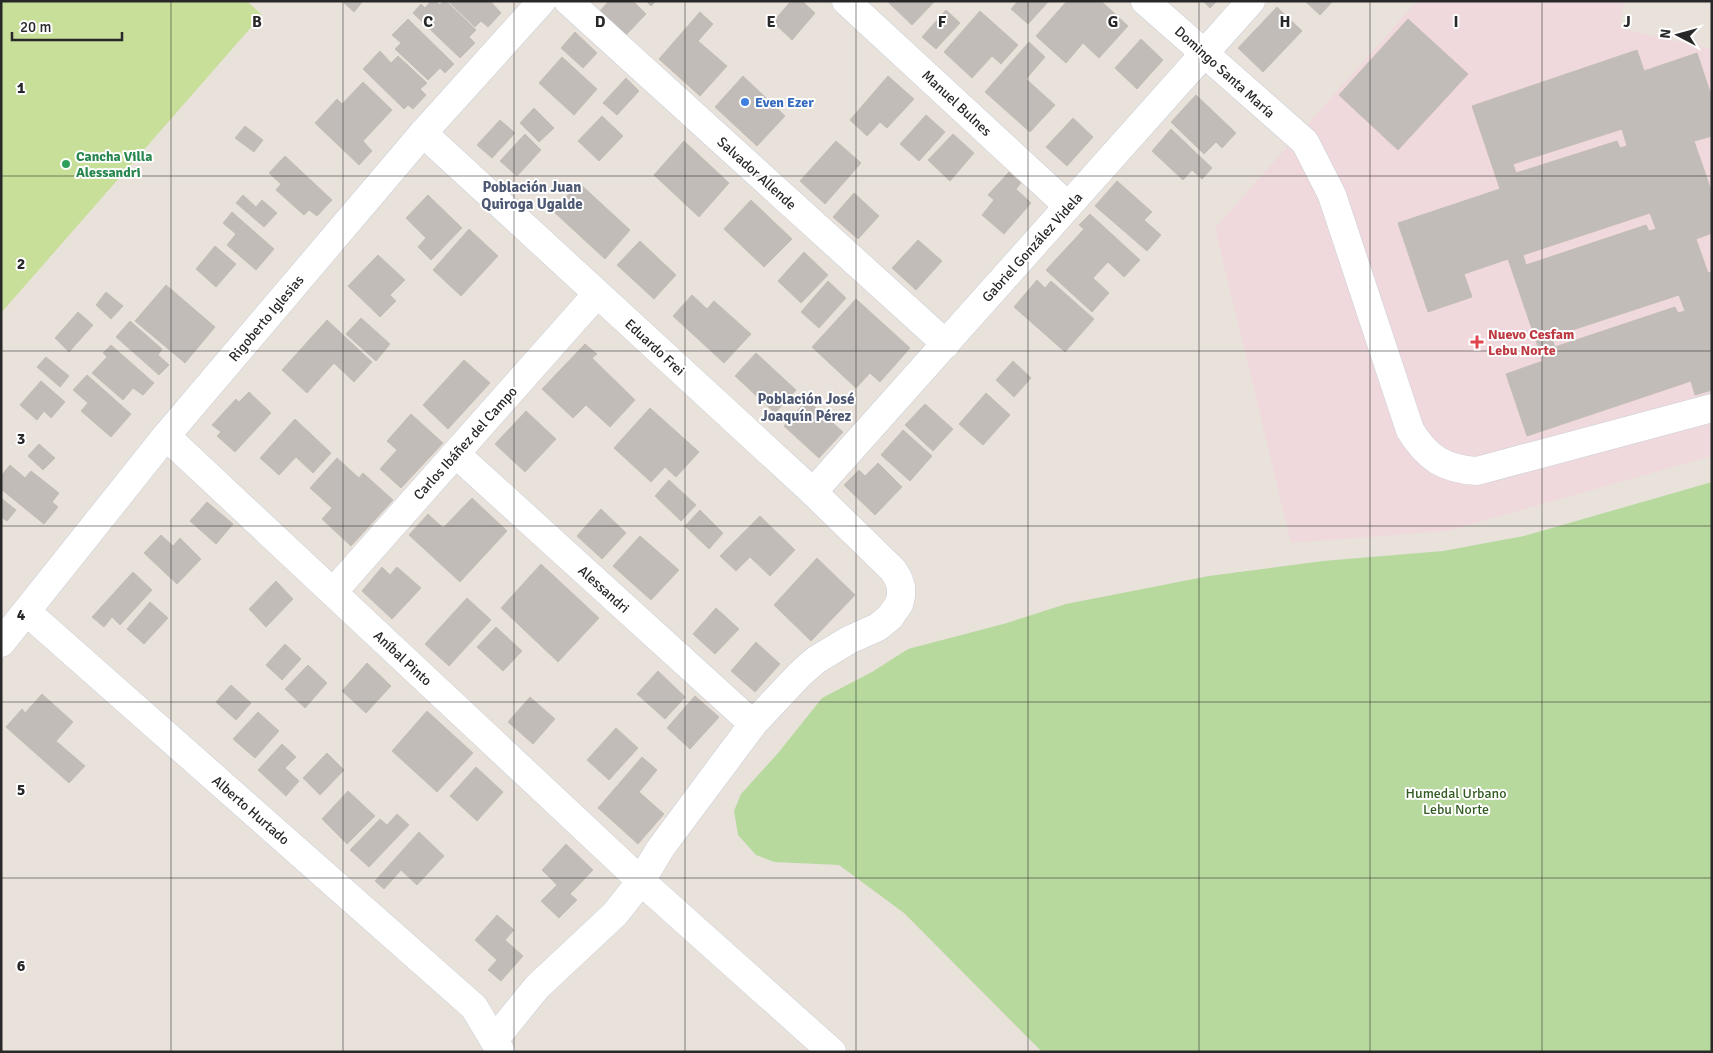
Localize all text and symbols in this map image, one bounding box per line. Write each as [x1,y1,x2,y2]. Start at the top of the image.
scale bar [12,10,122,42]
north arrow [1653,10,1703,60]
text: B [252,12,262,32]
text: C [423,12,433,32]
text: D [595,12,606,32]
text: E [766,12,776,32]
text: F [938,12,947,32]
text: G [1108,12,1118,32]
text: H [1280,12,1290,32]
text: I [1453,12,1459,32]
text: J [1623,12,1631,32]
text: 20 m [20,18,51,36]
street label: Domingo Santa María [1171,23,1278,122]
text: N [1657,28,1675,39]
street label: Manuel Bulnes [918,67,995,140]
text: 1 [17,78,26,98]
place label: Even Ezer [755,94,814,111]
marker: Even Ezer [739,96,751,108]
street label: Salvador Allende [714,133,800,213]
place label: Cancha Villa Alessandri [76,148,152,181]
marker: Cancha Villa Alessandri [60,158,72,170]
district label: Población Juan Quiroga Ugalde [481,178,583,213]
street label: Gabriel González Videla [979,189,1086,306]
text: 2 [17,254,25,274]
street label: Rigoberto Iglesias [225,272,307,365]
street label: Eduardo Frei [621,315,688,379]
place label: Nuevo Cesfam Lebu Norte [1488,326,1574,359]
marker: Nuevo Cesfam Lebu Norte [1470,335,1484,349]
street label: Carlos Ibáñez del Campo [410,383,521,503]
district label: Población José Joaquín Pérez [758,390,854,425]
text: 3 [17,429,25,449]
street label: Alessandri [575,562,633,617]
text: 4 [17,605,26,625]
street label: Aníbal Pinto [370,627,435,690]
street label: Alberto Hurtado [209,772,293,849]
text: 5 [17,780,25,800]
park label: Humedal Urbano Lebu Norte [1406,785,1506,818]
text: 6 [17,956,26,976]

